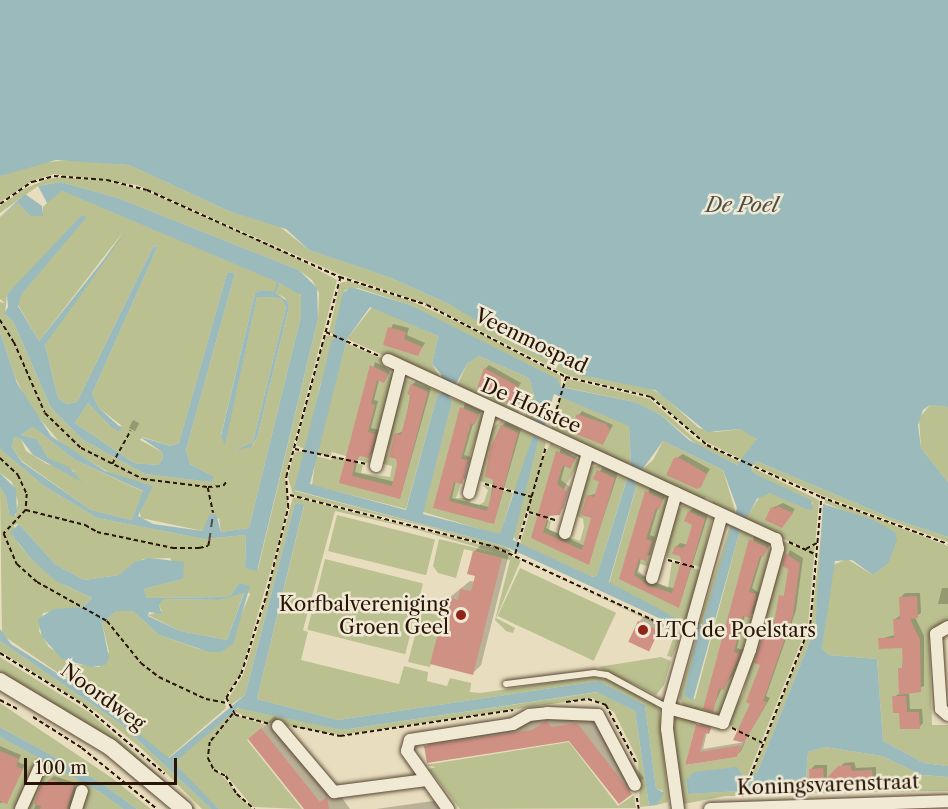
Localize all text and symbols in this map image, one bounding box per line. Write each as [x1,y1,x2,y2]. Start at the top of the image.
water label: De Poel [705,192,779,218]
street label: Veenmospad [471,303,591,379]
street label: De Hofstee [477,373,585,439]
place label: Korfbalvereniging Groen Geel [279,592,449,639]
marker: Korfbalvereniging Groen Geel [454,608,468,622]
place label: LTC de Poelstars [655,618,816,642]
marker: LTC de Poelstars [636,623,650,637]
street label: Noordweg [56,658,150,736]
scale bar [27,746,180,784]
text: 100 m [35,757,87,779]
street label: Koningsvarenstraat [737,770,919,800]

